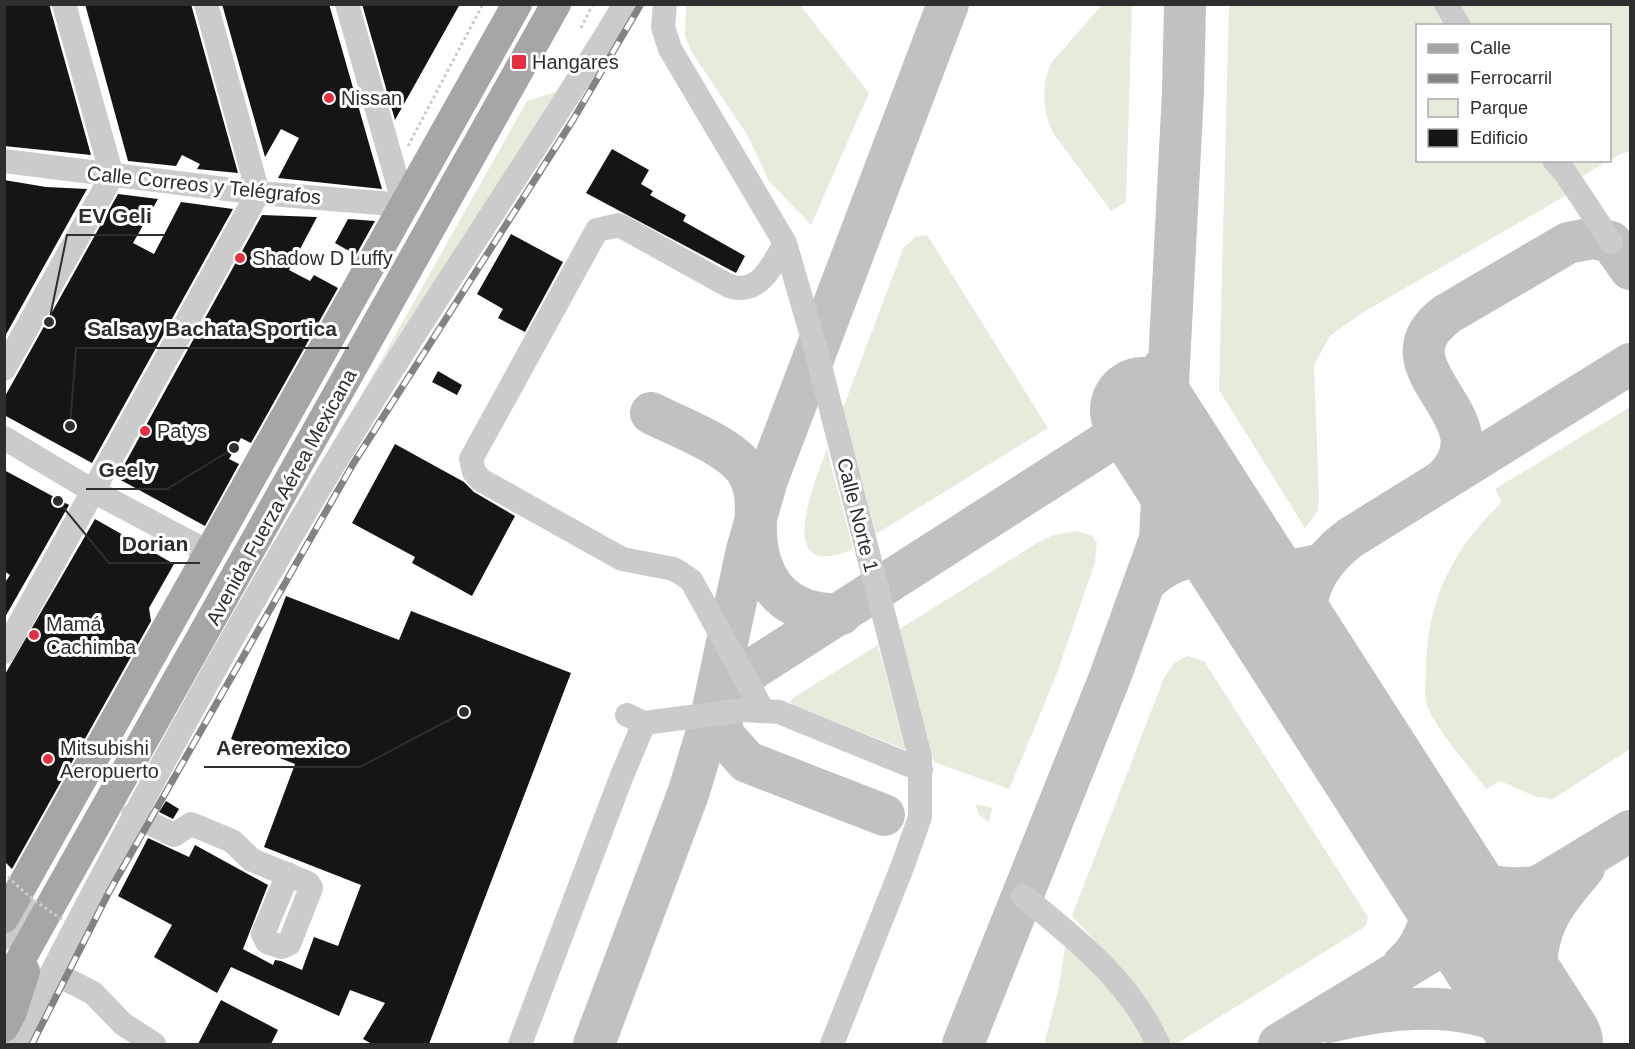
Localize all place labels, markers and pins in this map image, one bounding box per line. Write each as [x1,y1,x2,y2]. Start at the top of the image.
place label: Hangares [532,51,619,73]
marker: Hangares [510,53,528,71]
place label: Nissan [341,87,402,109]
marker: Nissan [322,91,336,105]
callout: EV Geli [67,196,164,235]
place label: Shadow D Luffy [252,247,393,269]
marker: Shadow D Luffy [233,251,247,265]
callout: Salsa y Bachata Sportica [76,309,349,348]
place label: Patys [157,420,207,442]
marker: Patys [138,424,152,438]
callout: Geely [86,450,167,489]
callout: Dorian [109,524,200,563]
place label: Mamá Cachimba [46,613,137,658]
marker: Mamá Cachimba [27,628,41,642]
callout: Aereomexico [204,728,360,767]
place label: Mitsubishi Aeropuerto [60,737,159,782]
marker: Mitsubishi Aeropuerto [41,752,55,766]

